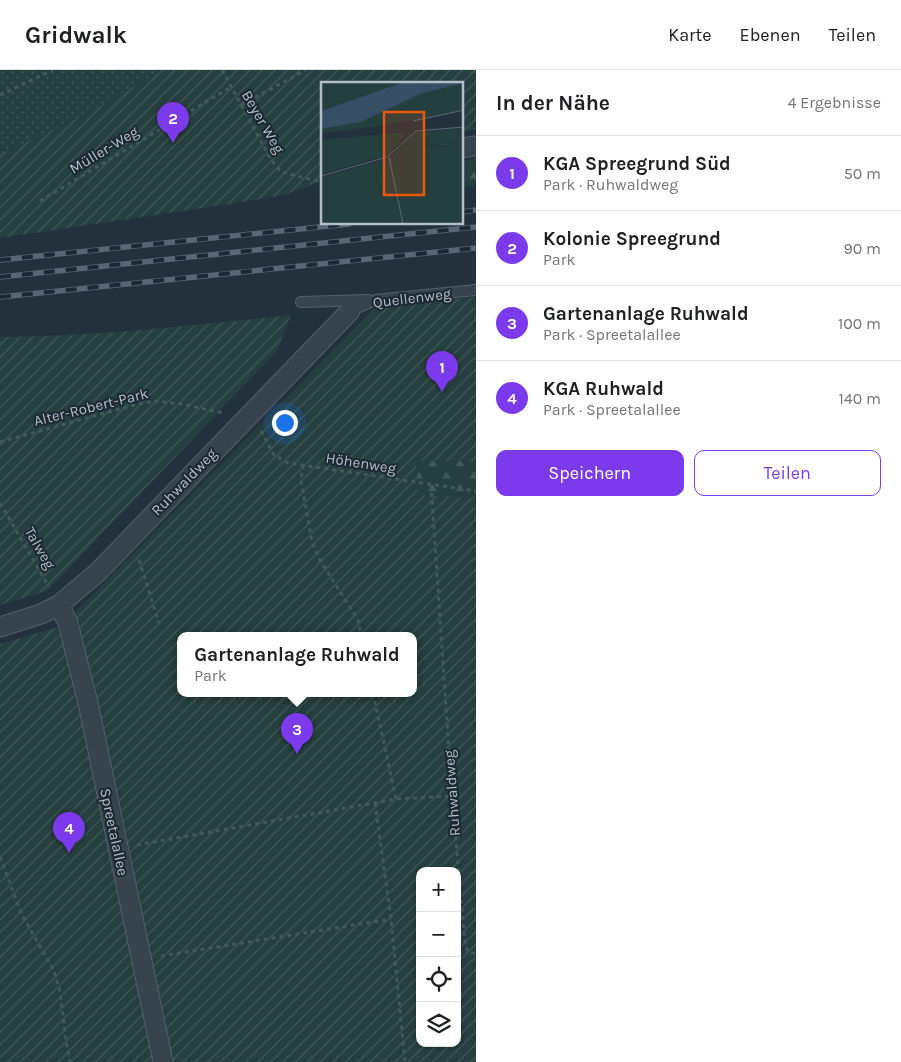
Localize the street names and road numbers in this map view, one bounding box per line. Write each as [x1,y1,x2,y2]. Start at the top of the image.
street label: Beyer Weg [238,87,289,157]
street label: Müller-Weg [66,122,142,178]
street label: Quellenweg [372,284,453,312]
street label: Alter-Robert-Park [32,384,150,430]
street label: Ruhwaldweg [147,444,221,519]
street label: Höhenweg [324,449,398,478]
street label: Talweg [21,524,59,573]
street label: Ruhwaldweg [440,749,464,837]
street label: Spreetalallee [96,787,132,877]

